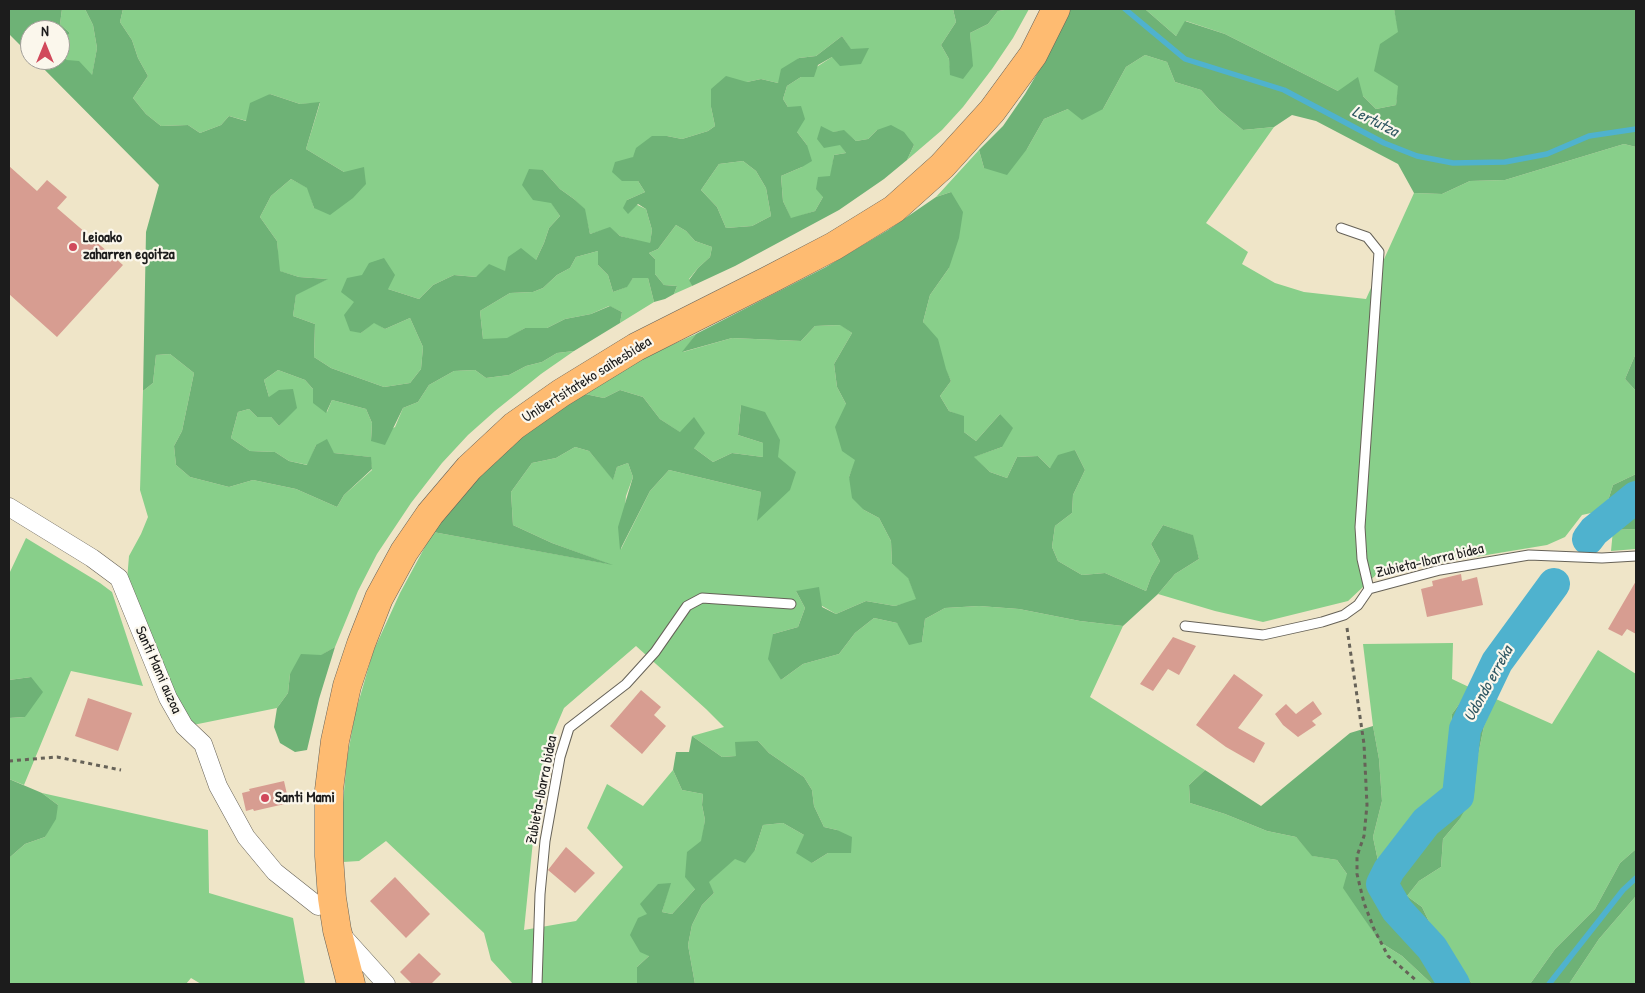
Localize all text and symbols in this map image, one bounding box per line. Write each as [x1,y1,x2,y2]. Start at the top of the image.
north arrow [20,20,70,70]
text: N [41,21,49,40]
water label: Lertutza [1349,102,1401,142]
place label: Leioako zaharren egoitza [83,229,175,264]
marker: Leioako zaharren egoitza [67,241,79,253]
street label: Unibertsitateko saihesbidea [519,333,655,427]
street label: Zubieta-Ibarra bidea [1374,540,1486,582]
street label: Santi Mami auzoa [131,624,185,716]
water label: Udondo erreka [1460,643,1518,725]
street label: Zubieta-Ibarra bidea [523,734,561,846]
place label: Santi Mami [275,789,335,807]
marker: Santi Mami [259,792,271,804]

